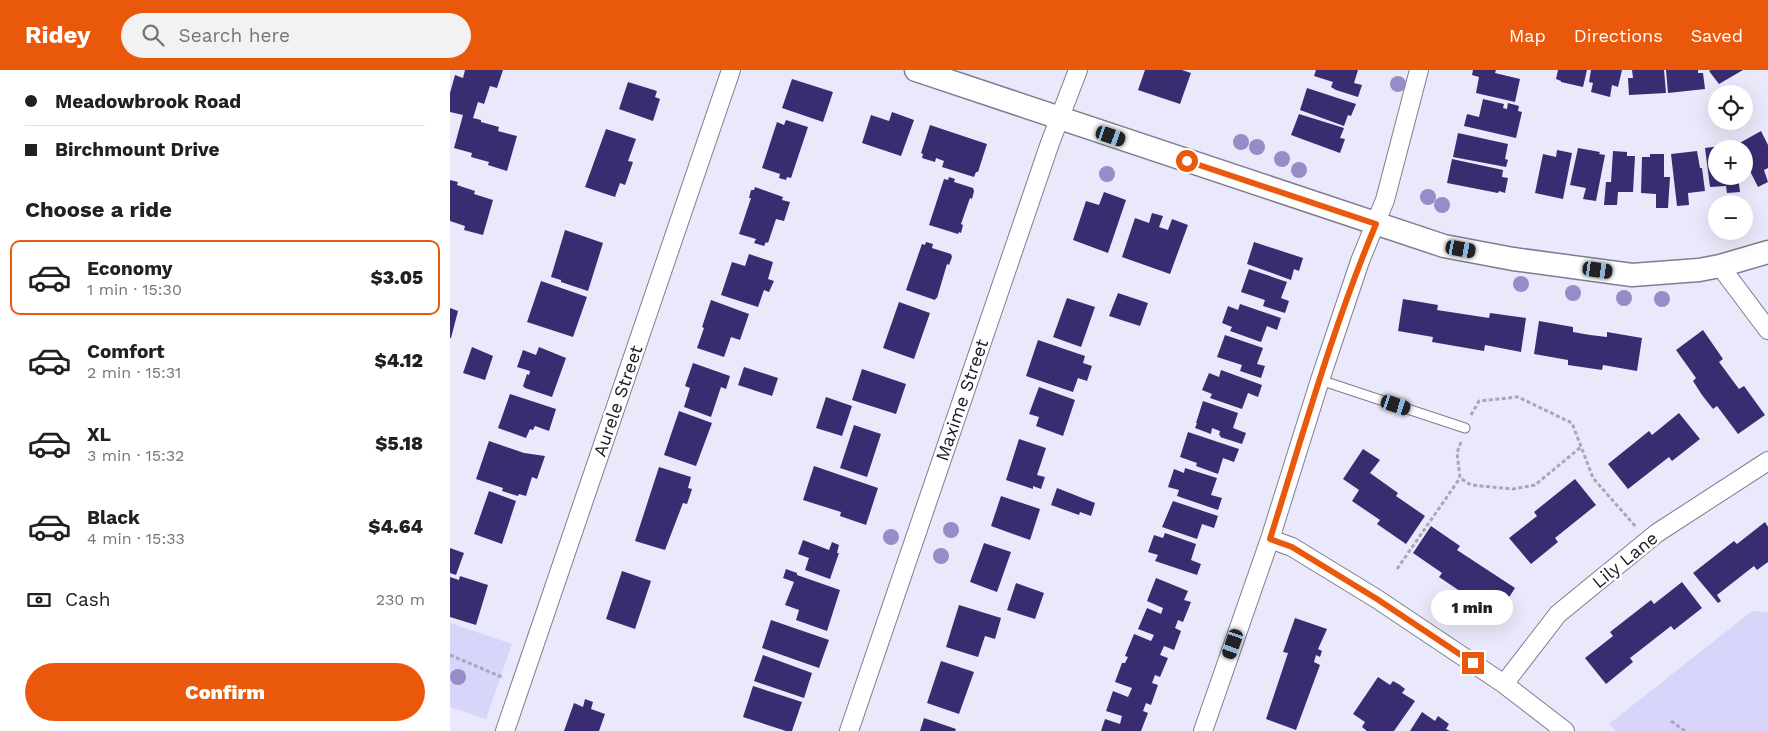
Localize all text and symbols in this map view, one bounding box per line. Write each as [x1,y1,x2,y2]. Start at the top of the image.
search box [121,13,471,58]
text: Ridey [25,21,91,49]
icon: search [139,21,167,49]
text: Search here [179,24,290,47]
text: Map [1509,25,1546,46]
text: Directions [1574,25,1663,46]
text: Saved [1691,25,1743,46]
map controls [1708,85,1753,240]
button: locate [1708,85,1753,130]
text: Meadowbrook Road [55,90,241,113]
car [1094,124,1127,148]
text: Birchmount Drive [55,138,219,161]
button: + [1708,140,1753,185]
route start [1176,150,1198,172]
button: − [1708,195,1753,240]
text: Choose a ride [25,197,172,222]
car [1444,239,1477,259]
icon: car [27,255,72,300]
text: Economy [87,257,172,280]
car [1582,260,1613,280]
text: $3.05 [370,266,423,289]
text: 1 min · 15:30 [87,280,182,299]
street label: Maxime Street [931,336,992,464]
icon: car [27,338,72,383]
text: Comfort [87,340,165,363]
street label: Aurele Street [589,342,647,459]
text: $4.12 [374,349,423,372]
text: 2 min · 15:31 [87,363,181,382]
car [1379,393,1412,417]
icon: car [27,421,72,466]
text: XL [87,423,111,446]
text: $5.18 [375,432,423,455]
text: 3 min · 15:32 [87,446,184,465]
icon: car [27,504,72,549]
text: Black [87,506,140,529]
text: $4.64 [368,515,423,538]
street label: Lily Lane [1588,527,1662,592]
text: 4 min · 15:33 [87,529,185,548]
icon: cash [25,586,53,614]
text: Cash [65,588,111,611]
text: 230 m [376,590,425,609]
callout: 1 min [1432,590,1514,626]
text: 1 min [1451,598,1493,617]
car [1221,627,1244,661]
route end [1462,652,1484,674]
button: Confirm [25,663,425,721]

